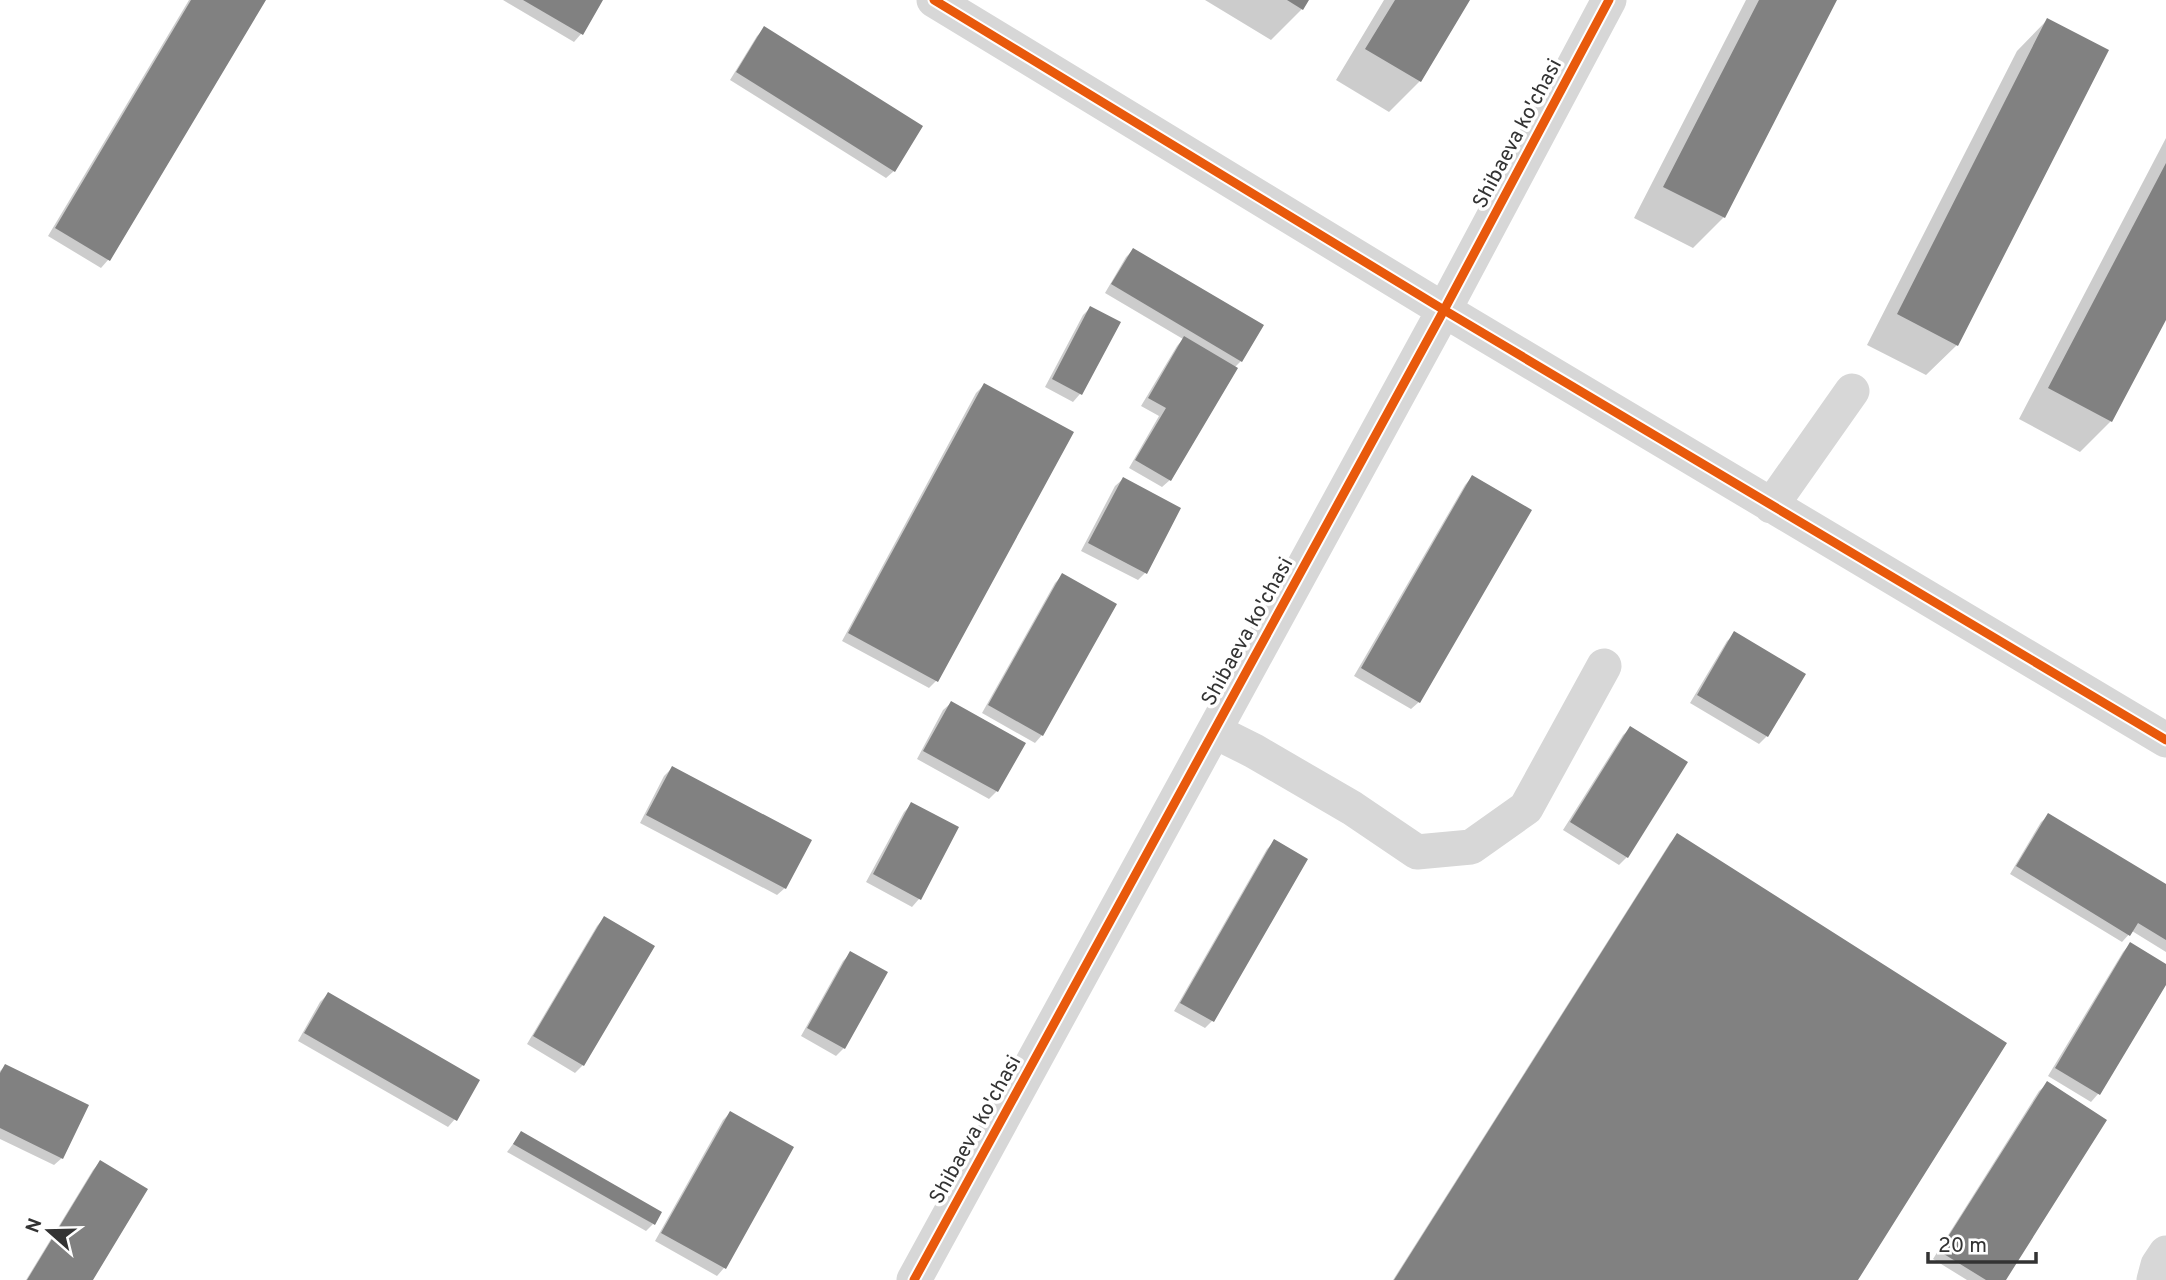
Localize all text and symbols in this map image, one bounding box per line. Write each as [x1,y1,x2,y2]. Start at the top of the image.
street label: Shibaeva ko'chasi [1467,54,1569,214]
street label: Shibaeva ko'chasi [1196,553,1300,711]
street label: Shibaeva ko'chasi [924,1051,1028,1209]
north arrow [14,1196,84,1266]
text: N [21,1215,49,1236]
scale bar [1928,1220,2036,1264]
text: 20 m [1938,1233,1987,1260]

